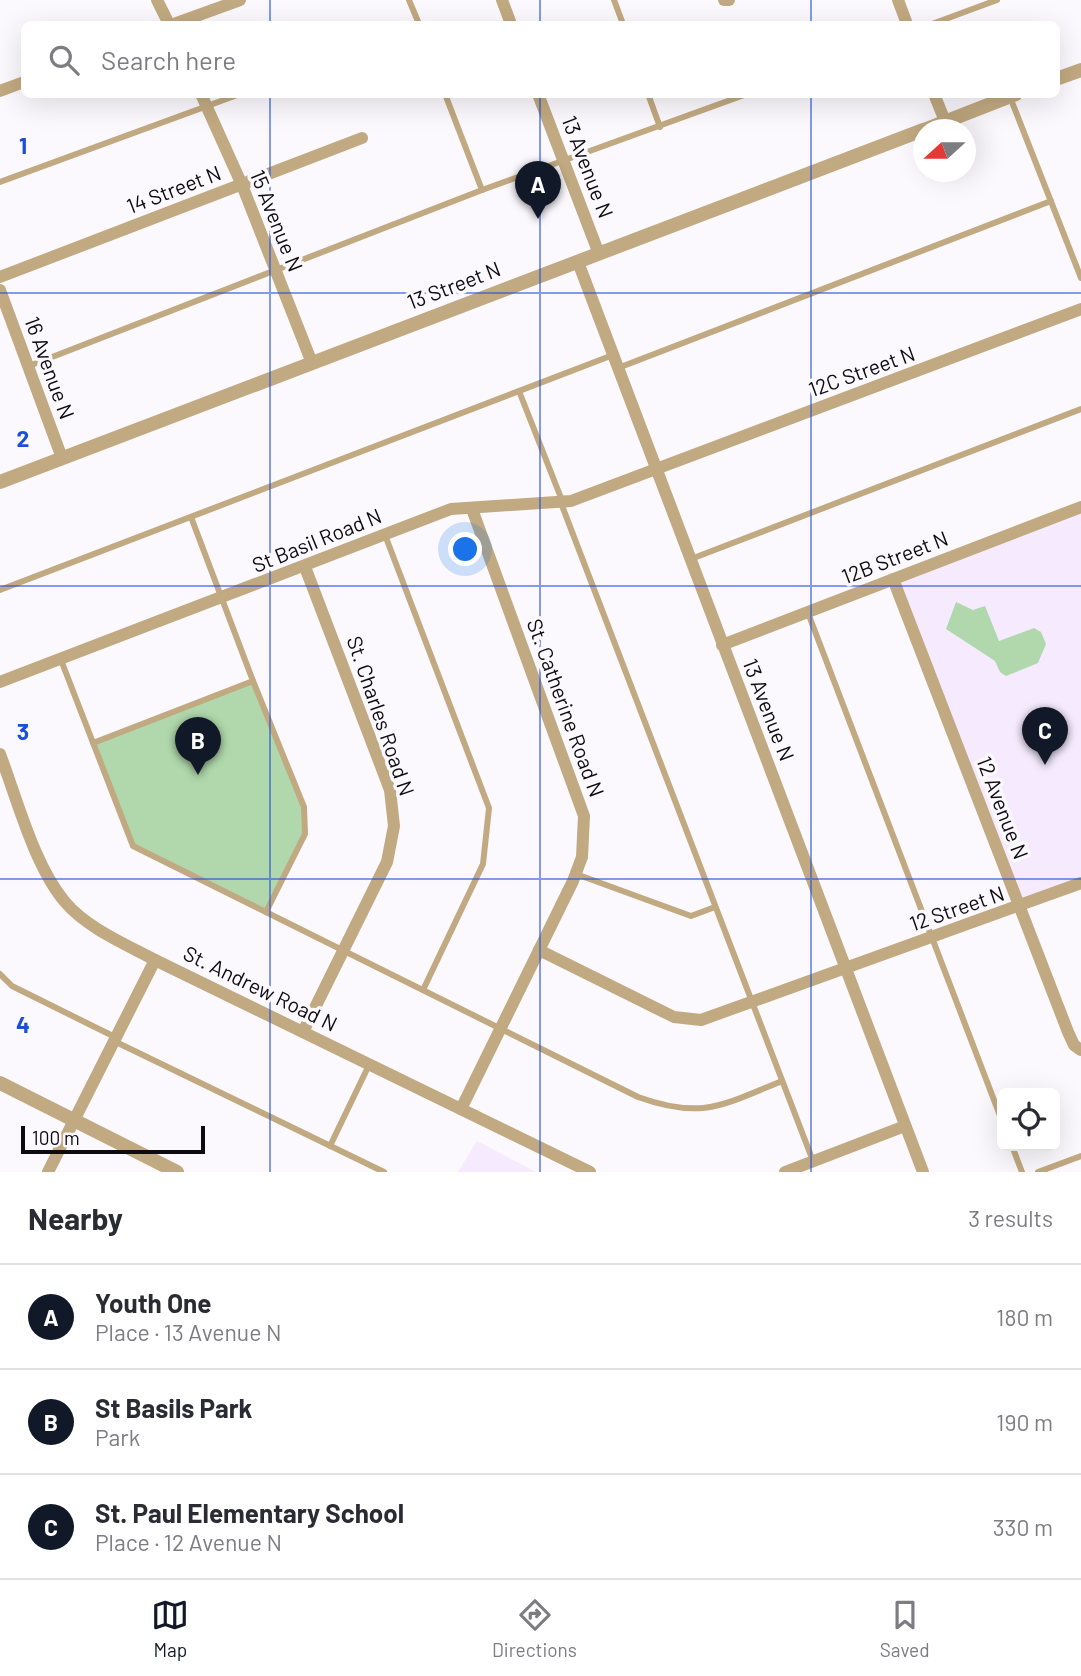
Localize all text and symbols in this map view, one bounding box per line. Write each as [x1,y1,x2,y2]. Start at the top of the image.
search box [21,21,1060,98]
icon: search [45,41,83,79]
text: Search here [101,44,236,75]
street label: 13 Avenue N [557,112,619,221]
north arrow [913,119,976,182]
text: 1 [19,131,27,159]
street label: 14 Street N [123,159,224,218]
pin: A [515,161,561,219]
street label: 15 Avenue N [246,166,309,275]
street label: 13 Street N [403,255,504,314]
street label: 16 Avenue N [20,313,81,422]
street label: 12C Street N [805,340,918,401]
text: 2 [17,424,29,452]
street label: St Basil Road N [248,502,385,577]
street label: 12B Street N [838,525,951,588]
your location [448,532,482,566]
street label: St. Catherine Road N [523,615,610,800]
street label: St. Charles Road N [342,632,420,799]
street label: 13 Avenue N [738,655,800,764]
pin: C [1022,707,1068,765]
text: 3 [17,717,29,745]
pin: B [175,717,221,775]
street label: 12 Avenue N [972,753,1034,862]
street label: 12 Street N [906,880,1007,935]
street label: St. Andrew Road N [180,940,342,1036]
text: 4 [16,1010,30,1038]
map controls [997,1088,1060,1151]
button: locate [997,1088,1060,1151]
scale bar [21,1123,205,1155]
text: 100 m [32,1126,80,1149]
text: Nearby [28,1200,123,1236]
text: 3 results [968,1204,1053,1232]
text: Youth One [95,1287,211,1318]
text: A [43,1303,59,1331]
text: 180 m [996,1303,1053,1331]
text: Place · 13 Avenue N [95,1318,282,1346]
text: St Basils Park [95,1392,252,1423]
text: B [44,1408,58,1436]
text: 190 m [996,1408,1053,1436]
text: Park [95,1423,140,1451]
text: St. Paul Elementary School [95,1497,404,1528]
text: C [44,1513,58,1541]
text: 330 m [993,1513,1053,1541]
text: Place · 12 Avenue N [95,1528,282,1556]
tab: Map [151,1596,189,1661]
tab: Directions [492,1596,577,1661]
tab: Saved [880,1596,930,1661]

